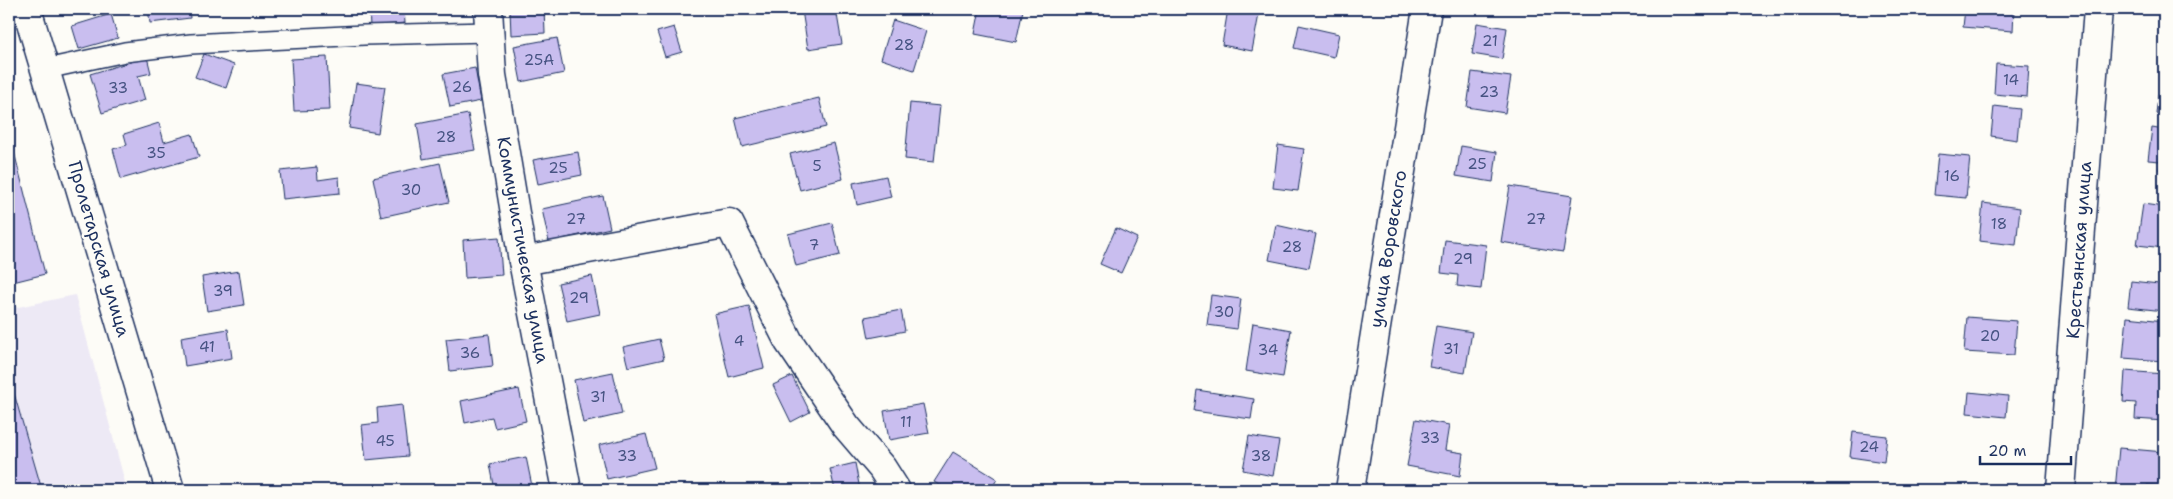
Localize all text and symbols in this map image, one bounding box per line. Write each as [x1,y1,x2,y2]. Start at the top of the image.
house number: 21 [1482,31,1498,51]
house number: 28 [894,35,914,55]
house number: 25А [524,50,554,70]
house number: 14 [2003,70,2019,90]
house number: 26 [452,77,472,97]
house number: 33 [108,78,128,98]
house number: 23 [1479,82,1499,102]
house number: 28 [436,127,456,147]
street label: Коммунистическая улица [491,135,555,365]
house number: 35 [146,143,166,163]
house number: 25 [1467,154,1487,174]
house number: 5 [812,156,822,176]
street label: Пролетарская улица [62,158,136,340]
house number: 25 [548,158,568,178]
street label: Крестьянская улица [2061,160,2097,340]
house number: 16 [1944,166,1960,186]
street label: улица Воровского [1364,168,1412,330]
house number: 30 [401,180,421,200]
house number: 27 [566,209,586,229]
house number: 27 [1526,209,1546,229]
house number: 18 [1991,214,2007,234]
house number: 7 [809,235,819,255]
house number: 28 [1282,237,1302,257]
house number: 29 [1453,249,1473,269]
house number: 39 [213,281,233,301]
house number: 29 [569,288,589,308]
house number: 30 [1214,302,1234,322]
house number: 20 [1980,326,2000,346]
house number: 4 [734,331,744,351]
house number: 41 [199,337,215,357]
house number: 31 [1443,339,1459,359]
house number: 34 [1258,340,1278,360]
house number: 36 [460,343,480,363]
house number: 31 [590,387,606,407]
house number: 11 [900,412,912,432]
house number: 33 [1420,428,1440,448]
house number: 45 [375,431,395,451]
scale bar [1980,434,2072,466]
house number: 24 [1859,437,1879,457]
text: 20 m [1988,441,2027,461]
house number: 33 [617,446,637,466]
house number: 38 [1251,446,1271,466]

